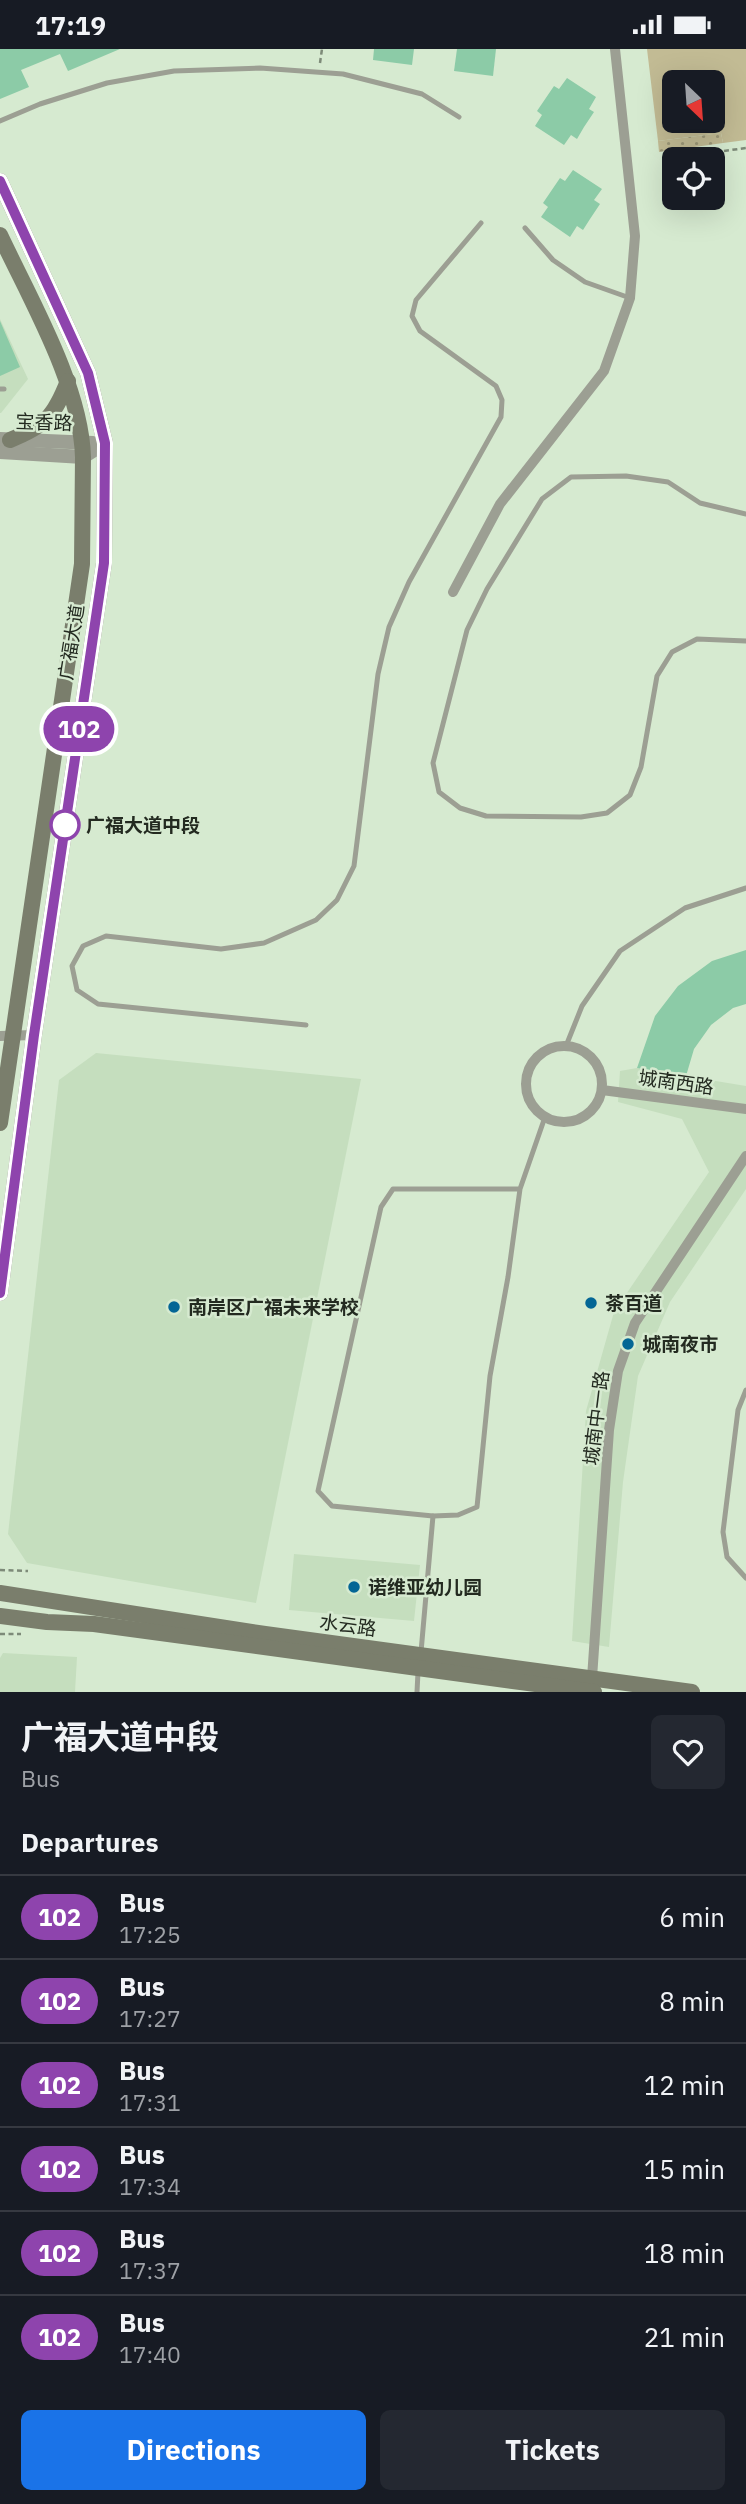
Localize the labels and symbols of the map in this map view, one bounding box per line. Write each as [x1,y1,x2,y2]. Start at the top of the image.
north arrow [662,70,724,133]
street label: 宝香路 [15,409,73,435]
street label: 广福大道 [53,603,89,681]
line badge: 102 [39,706,119,752]
marker: 广福大道中段 [50,810,80,840]
place label: 广福大道中段 [86,813,200,837]
street label: 城南西路 [637,1065,715,1099]
place label: 茶百道 [605,1291,662,1315]
place label: 南岸区广福未来学校 [188,1295,359,1319]
marker: 茶百道 [583,1295,599,1311]
marker: 南岸区广福未来学校 [166,1299,182,1315]
place label: 城南夜市 [642,1332,718,1356]
marker: 城南夜市 [620,1336,636,1352]
street label: 城南中一路 [578,1369,614,1467]
place label: 诺维亚幼儿园 [368,1575,482,1599]
marker: 诺维亚幼儿园 [346,1579,362,1595]
street label: 水云路 [318,1609,378,1641]

